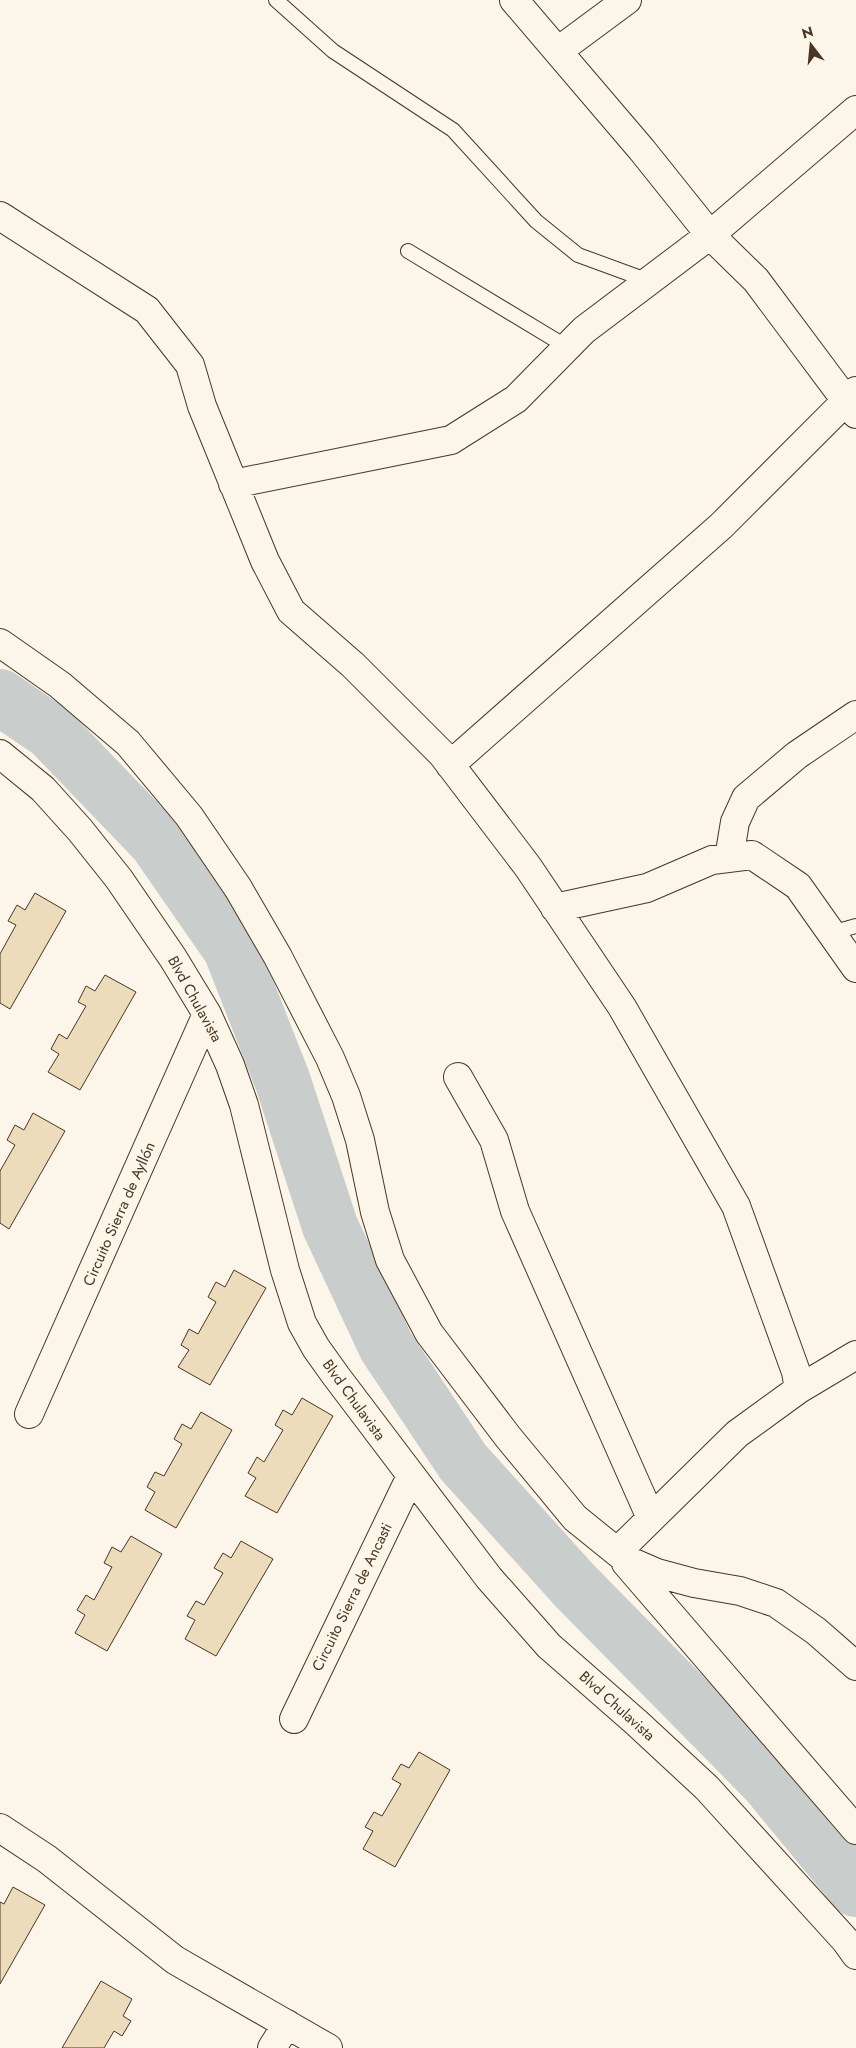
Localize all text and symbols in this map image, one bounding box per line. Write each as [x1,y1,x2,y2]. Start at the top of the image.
north arrow [786,20,836,70]
text: N [799,21,816,44]
street label: Blvd Chulavista [162,952,228,1046]
street label: Circuito Sierra de Ayllón [77,1138,161,1290]
street label: Blvd Chulavista [317,1355,391,1445]
street label: Circuito Sierra de Ancasti [306,1519,398,1675]
street label: Blvd Chulavista [574,1666,660,1746]

